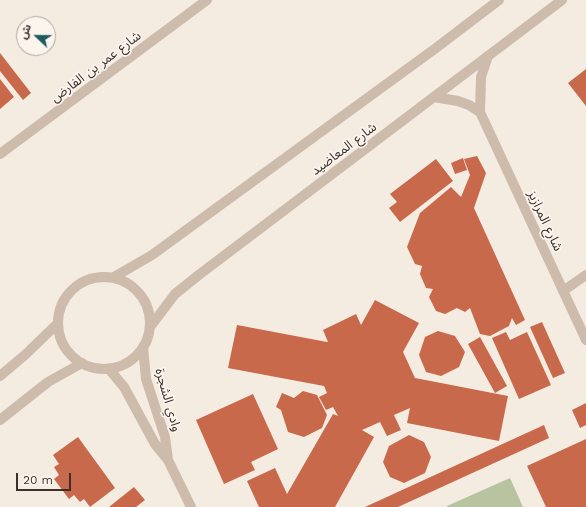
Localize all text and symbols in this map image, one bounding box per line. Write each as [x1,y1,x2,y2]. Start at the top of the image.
north arrow [16,16,56,56]
text: ش [16,22,34,41]
street label: شارع عمر بن الفارض [48,28,144,106]
street label: شارع المعاضيد [308,119,380,179]
street label: شارع المرازيز [524,188,566,254]
street label: وادي الشجرة [152,367,184,433]
scale bar [18,465,73,491]
text: 20 m [23,473,53,487]

